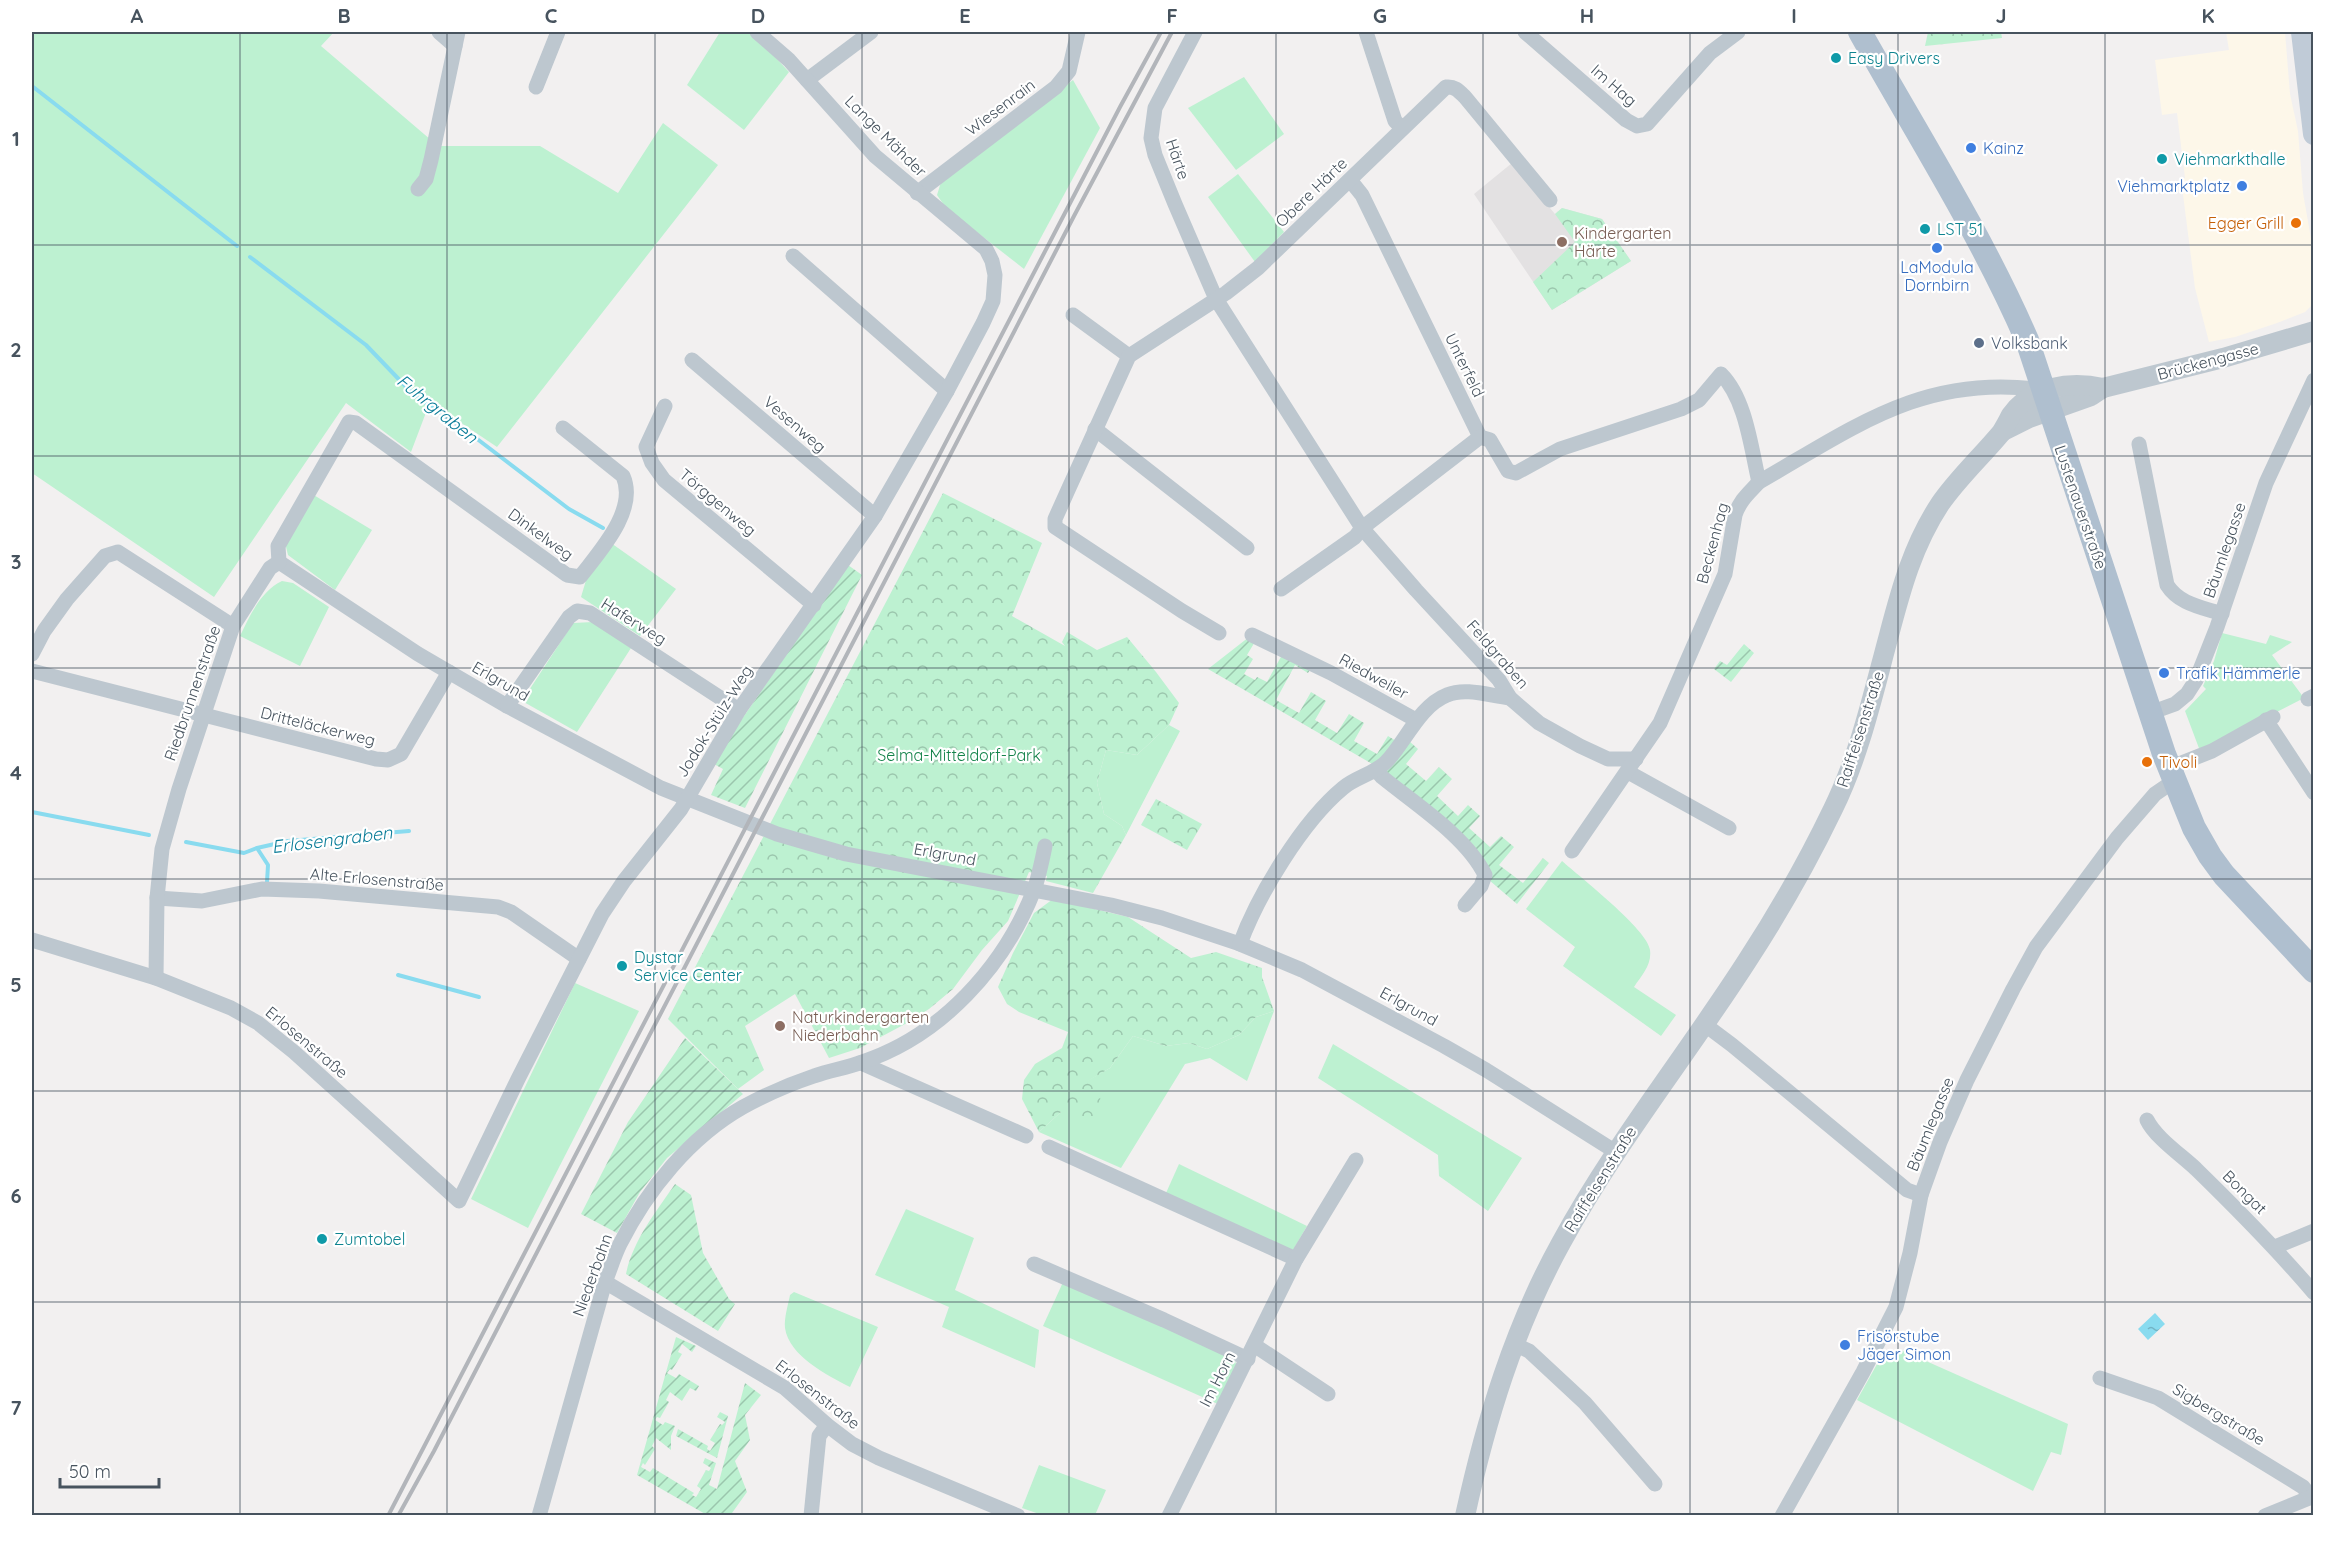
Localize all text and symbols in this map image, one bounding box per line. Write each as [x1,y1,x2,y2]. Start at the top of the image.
text: A [131,3,144,28]
text: B [337,3,351,28]
text: C [545,3,558,28]
text: D [751,3,765,28]
text: E [959,3,971,28]
text: F [1166,3,1178,28]
text: G [1373,3,1387,28]
text: H [1580,3,1594,28]
text: I [1791,3,1797,28]
text: J [1995,3,2007,28]
text: K [2201,3,2215,28]
place label: Easy Drivers [1848,48,1940,68]
marker: Easy Drivers [1829,51,1843,65]
street label: Im Hag [1587,60,1641,110]
street label: Wiesenrain [961,74,1039,140]
street label: Lange Mähder [841,91,931,181]
text: 1 [12,126,20,151]
street label: Härte [1162,136,1194,182]
place label: Kainz [1983,138,2024,158]
marker: Kainz [1964,141,1978,155]
place label: Viehmarkthalle [2174,149,2286,169]
marker: Viehmarkthalle [2155,152,2169,166]
street label: Obere Härte [1271,153,1351,231]
place label: Viehmarktplatz [2117,176,2230,196]
marker: Viehmarktplatz [2235,179,2249,193]
place label: Egger Grill [2208,213,2284,233]
marker: Egger Grill [2289,216,2303,230]
place label: LST 51 [1937,219,1983,239]
marker: LST 51 [1918,222,1932,236]
place label: Kindergarten Härte [1574,223,1672,261]
marker: Kindergarten Härte [1555,235,1569,249]
marker: LaModula Dornbirn [1930,241,1944,255]
place label: LaModula Dornbirn [1900,257,1974,295]
street label: Unterfeld [1441,330,1489,400]
place label: Volksbank [1991,333,2068,353]
marker: Volksbank [1972,336,1986,350]
text: 2 [10,337,22,362]
street label: Brückengasse [2155,338,2261,384]
water label: Fuhrgraben [392,369,483,449]
street label: Vesenweg [760,391,830,457]
street label: Lustenauerstraße [2050,442,2112,572]
street label: Törggenweg [676,464,760,540]
street label: Beckenhag [1692,500,1732,586]
street label: Bäumlegasse [2198,500,2250,600]
street label: Dinkelweg [504,504,578,564]
text: 3 [11,549,21,574]
street label: Haferweg [598,593,670,649]
street label: Feldgraben [1463,615,1533,693]
street label: Riedbrunnenstraße [159,623,225,763]
street label: Riedweiler [1336,649,1412,703]
street label: Erlgrund [469,657,533,705]
street label: Jodok-Stülz-Weg [672,661,756,781]
place label: Trafik Hämmerle [2176,663,2301,683]
marker: Trafik Hämmerle [2157,666,2171,680]
street label: Raiffeisenstraße [1832,668,1888,790]
street label: Dritteläckerweg [258,702,378,750]
park label: Selma-Mitteldorf-Park [877,745,1041,765]
place label: Tivoli [2159,752,2197,772]
marker: Tivoli [2140,755,2154,769]
text: 4 [10,760,22,785]
water label: Erlosengraben [270,821,394,858]
street label: Erlgrund [912,838,978,870]
street label: Alte Erlosenstraße [309,863,445,895]
place label: Dystar Service Center [634,947,742,985]
marker: Dystar Service Center [615,959,629,973]
text: 5 [10,972,22,997]
street label: Erlgrund [1377,982,1441,1030]
street label: Erlosenstraße [262,1002,352,1082]
place label: Naturkindergarten Niederbahn [792,1007,929,1045]
marker: Naturkindergarten Niederbahn [773,1019,787,1033]
street label: Bäumlegasse [1902,1074,1958,1174]
street label: Raiffeisenstraße [1559,1122,1641,1236]
street label: Bongat [2219,1166,2271,1218]
text: 6 [10,1183,22,1208]
place label: Zumtobel [334,1229,405,1249]
street label: Niederbahn [568,1231,616,1319]
marker: Zumtobel [315,1232,329,1246]
place label: Frisörstube Jäger Simon [1857,1326,1951,1364]
marker: Frisörstube Jäger Simon [1838,1338,1852,1352]
street label: Im Horn [1195,1348,1239,1410]
street label: Erlosenstraße [772,1355,864,1433]
street label: Sigbergstraße [2169,1379,2269,1449]
text: 7 [11,1395,22,1420]
scale bar [60,1451,159,1489]
text: 50 m [69,1460,111,1483]

